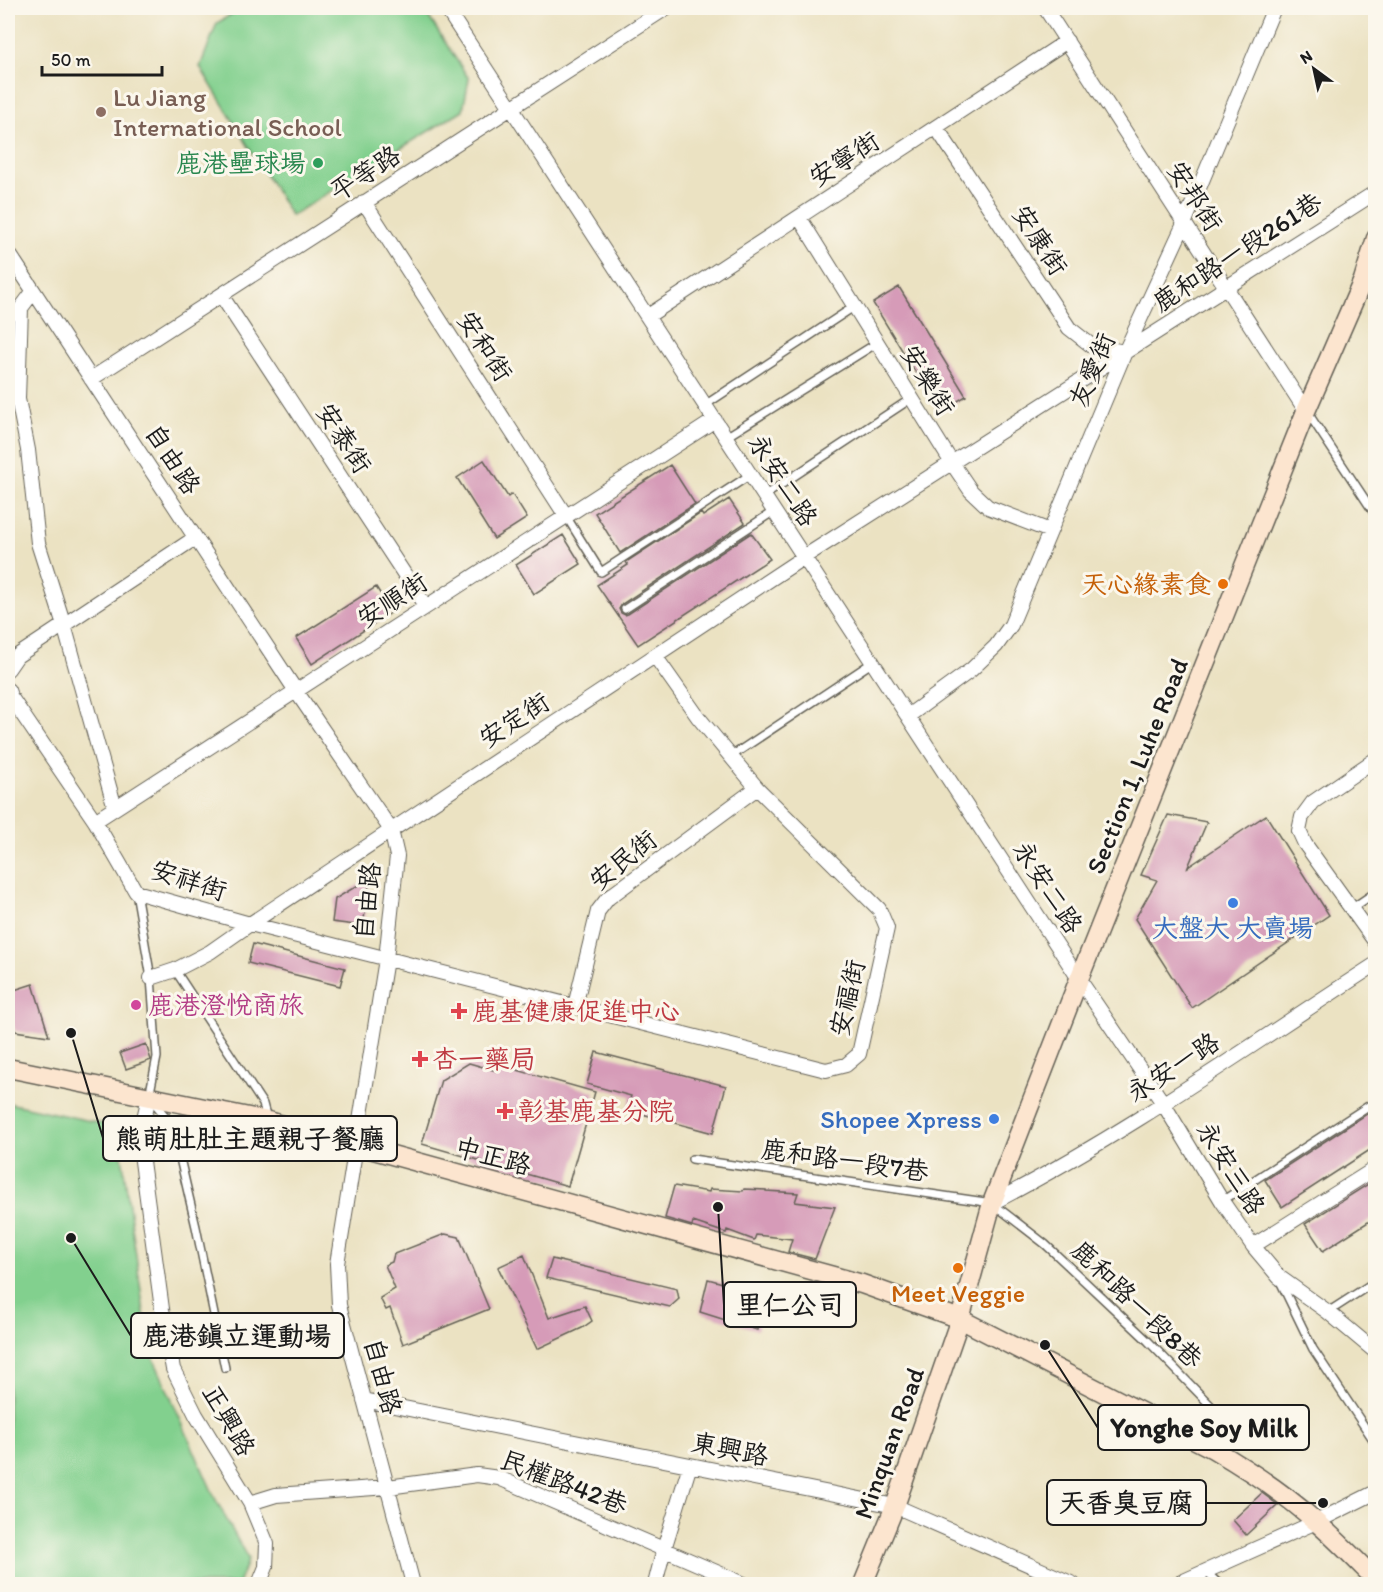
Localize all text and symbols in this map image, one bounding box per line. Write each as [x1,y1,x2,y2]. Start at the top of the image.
scale bar [42,39,162,77]
north arrow [1284,39,1344,99]
text: N [1296,46,1316,68]
text: 50 m [51,49,91,71]
place label: Lu Jiang International School [113,81,342,143]
marker: Lu Jiang International School [94,105,108,119]
street label: 安寧街 [803,124,885,194]
street label: 平等路 [324,138,406,208]
place label: 鹿港壘球場 [176,147,306,179]
street label: 安邦街 [1160,155,1230,237]
marker: 鹿港壘球場 [311,156,325,170]
street label: 鹿和路一段261巷 [1146,185,1328,319]
street label: 安康街 [1005,199,1075,281]
street label: 安和街 [450,305,520,387]
street label: 友愛街 [1062,328,1122,412]
street label: 安樂街 [894,338,962,422]
street label: 安泰街 [309,397,379,479]
street label: 自由路 [138,418,208,500]
street label: 永安二路 [741,428,825,532]
street label: 安順街 [351,565,433,635]
place label: 天心緣素食 [1081,568,1211,600]
marker: 天心緣素食 [1216,577,1230,591]
street label: Section 1, Luhe Road [1079,653,1195,878]
street label: 安定街 [473,685,555,755]
street label: 安民街 [583,823,663,897]
street label: 永安二路 [1006,835,1090,939]
street label: 安祥街 [147,853,231,907]
street label: 自由路 [347,861,387,941]
marker: 大盤大 大賣場 [1226,896,1240,910]
place label: 大盤大 大賣場 [1152,912,1314,944]
street label: 安福街 [823,956,871,1040]
place label: 鹿港澄悅商旅 [148,989,304,1021]
place label: 鹿基健康促進中心 [472,995,680,1027]
marker: 鹿港澄悅商旅 [129,998,143,1012]
marker: 鹿基健康促進中心 [450,1002,468,1020]
street label: 永安一路 [1121,1025,1225,1109]
place label: 杏一藥局 [432,1043,536,1075]
marker: 杏一藥局 [413,1052,427,1066]
place label: 彰基鹿基分院 [518,1095,674,1127]
marker: 彰基鹿基分院 [496,1102,514,1120]
place label: Shopee Xpress [820,1103,982,1135]
marker: Shopee Xpress [987,1112,1001,1126]
street label: 永安三路 [1190,1115,1272,1221]
callout: 熊萌肚肚主題親子餐廳 [103,1116,397,1161]
text: 熊萌肚肚主題親子餐廳 [115,1122,385,1155]
street label: 中正路 [451,1130,535,1182]
street label: 鹿和路一段7巷 [759,1132,931,1188]
street label: 鹿和路一段8巷 [1065,1233,1209,1375]
marker: Meet Veggie [951,1261,965,1275]
place label: Meet Veggie [891,1277,1025,1309]
callout: 里仁公司 [724,1282,856,1327]
text: 里仁公司 [736,1288,844,1321]
callout: 鹿港鎮立運動場 [131,1313,344,1358]
text: 鹿港鎮立運動場 [143,1319,332,1352]
street label: 自由路 [357,1334,409,1418]
street label: Minquan Road [847,1362,932,1523]
street label: 正興路 [196,1378,262,1462]
callout: Yonghe Soy Milk [1098,1405,1309,1450]
text: Yonghe Soy Milk [1109,1411,1299,1444]
street label: 東興路 [689,1426,771,1472]
street label: 民權路42巷 [496,1443,632,1521]
callout: 天香臭豆腐 [1047,1480,1206,1525]
text: 天香臭豆腐 [1059,1486,1194,1519]

